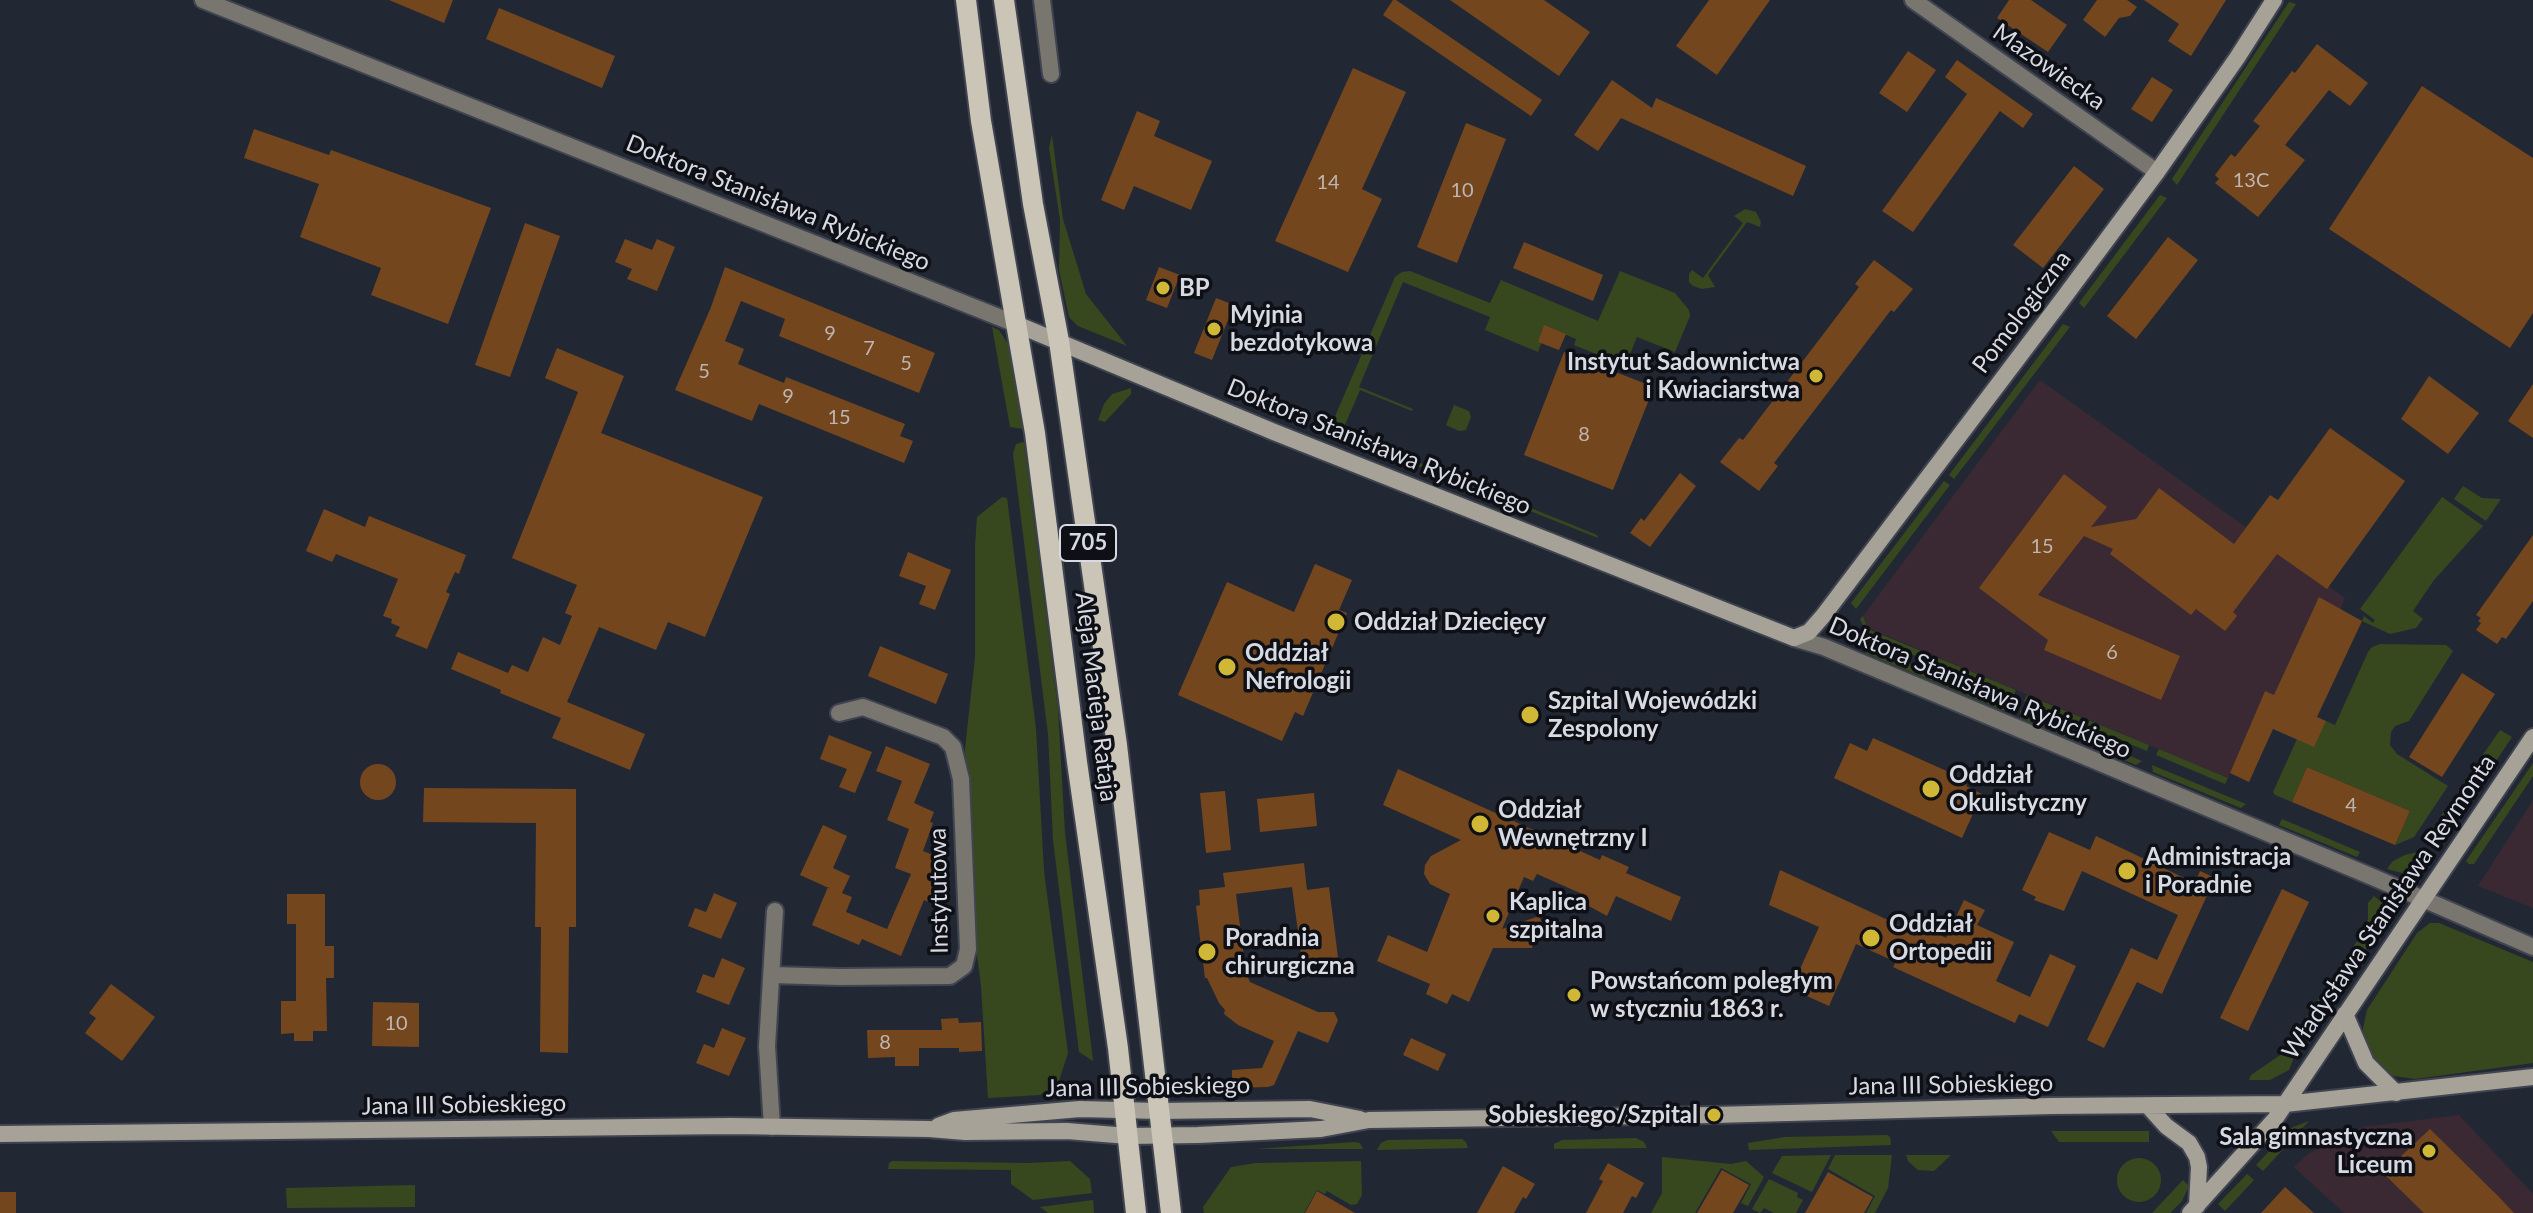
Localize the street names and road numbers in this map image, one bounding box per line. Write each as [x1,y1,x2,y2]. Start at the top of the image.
street label: Mazowiecka [1987,18,2111,116]
street label: Doktora Stanisława Rybickiego [622,129,934,277]
street label: Pomologiczna [1967,245,2077,379]
street label: Doktora Stanisława Rybickiego [1223,373,1535,521]
road number: 705 [1060,525,1116,561]
street label: Aleja Macieja Rataja [1069,591,1123,803]
street label: Doktora Stanisława Rybickiego [1825,611,2135,765]
street label: Władysława Stanisława Reymonta [2276,749,2502,1065]
street label: Instytutowa [924,828,954,954]
street label: Jana III Sobieskiego [1848,1069,2054,1101]
street label: Jana III Sobieskiego [1045,1071,1251,1103]
street label: Jana III Sobieskiego [361,1089,567,1121]

